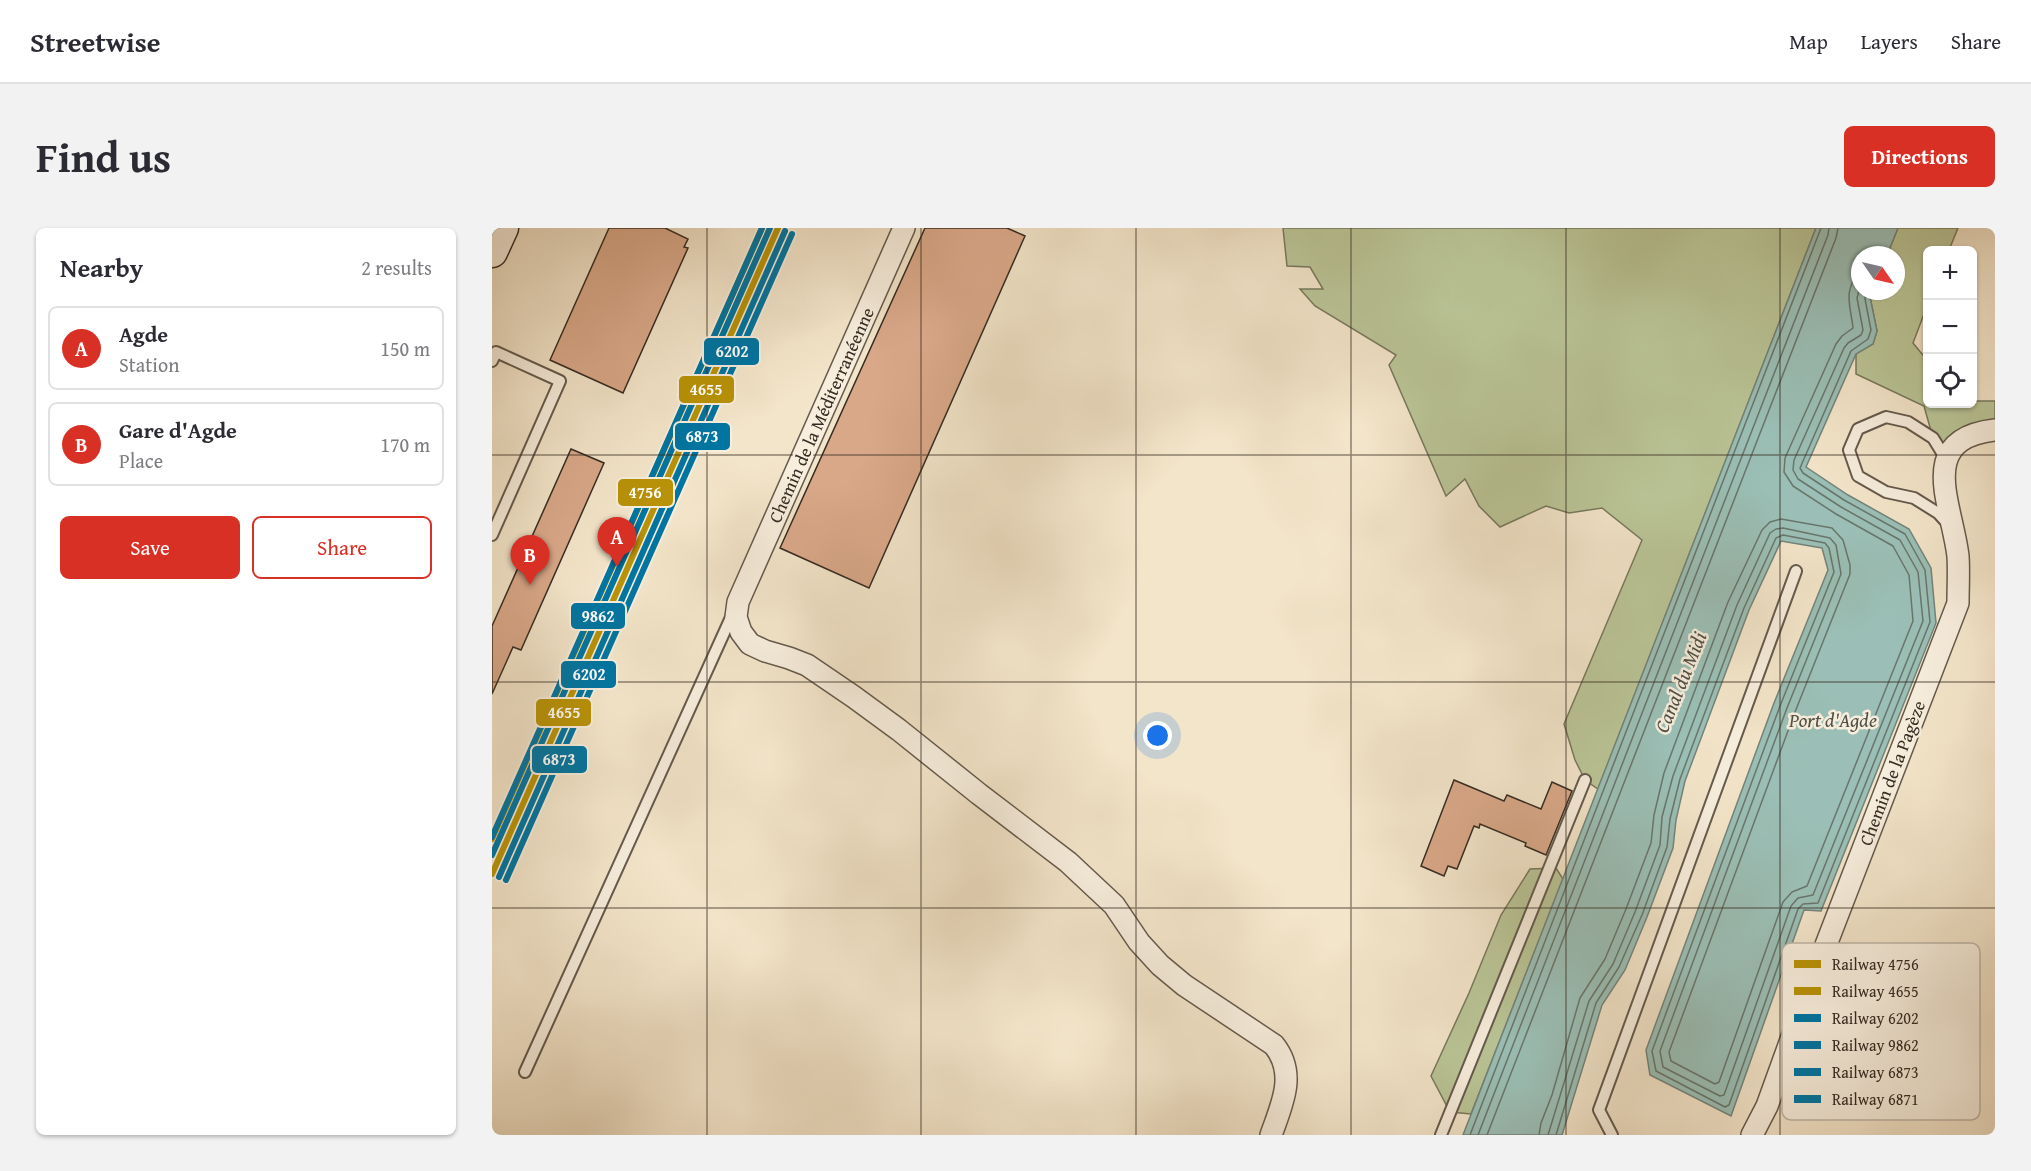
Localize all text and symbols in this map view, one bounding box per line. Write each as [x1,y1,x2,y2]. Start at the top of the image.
text: Streetwise [30,21,160,62]
text: Map [1789,26,1828,57]
text: Layers [1861,26,1918,57]
text: Share [1951,26,2001,57]
text: Find us [36,126,171,187]
button: Directions [1844,126,1995,187]
north arrow [1851,246,1905,300]
map controls [1923,246,1977,408]
button: + [1923,246,1977,300]
text: Nearby [60,248,143,287]
text: 2 results [361,253,432,282]
button: − [1923,300,1977,354]
street label: Chemin de la Méditerranéenne [761,303,881,527]
text: Agde [119,318,168,350]
text: A [75,334,88,363]
text: 150 m [380,334,430,363]
line badge: 6202 [703,337,760,366]
text: 6202 [715,339,749,363]
text: Station [119,350,179,379]
button: locate [1923,354,1977,408]
line badge: 4655 [678,375,735,404]
text: 4655 [689,377,723,401]
text: Gare d'Agde [119,414,237,446]
line badge: 6873 [674,422,731,451]
text: 6873 [685,424,719,448]
text: B [75,430,88,459]
text: 170 m [380,430,430,459]
text: Place [119,446,163,475]
line badge: 4756 [617,478,674,507]
text: 4756 [628,480,662,504]
button: Save [60,516,240,579]
button: Share [252,516,432,579]
pin: A [598,518,636,567]
pin: B [510,536,549,585]
line badge: 9862 [570,602,626,630]
text: 9862 [581,604,615,628]
water label: Canal du Midi [1647,627,1713,737]
line badge: 6202 [560,660,617,689]
text: 6202 [572,662,606,686]
street label: Chemin de la Pagèze [1852,696,1932,850]
line badge: 4655 [535,698,592,727]
text: 4655 [547,700,581,724]
water label: Port d'Agde [1788,705,1877,734]
your location [1143,721,1172,750]
line badge: 6873 [531,745,588,774]
text: 6873 [542,747,576,771]
legend [1782,943,1980,1120]
text: Railway 4756 [1832,952,1919,976]
text: Railway 4655 [1832,979,1919,1003]
text: Railway 6202 [1832,1006,1919,1030]
text: Railway 9862 [1832,1033,1919,1057]
text: Railway 6873 [1832,1060,1919,1084]
text: Railway 6871 [1832,1087,1919,1111]

